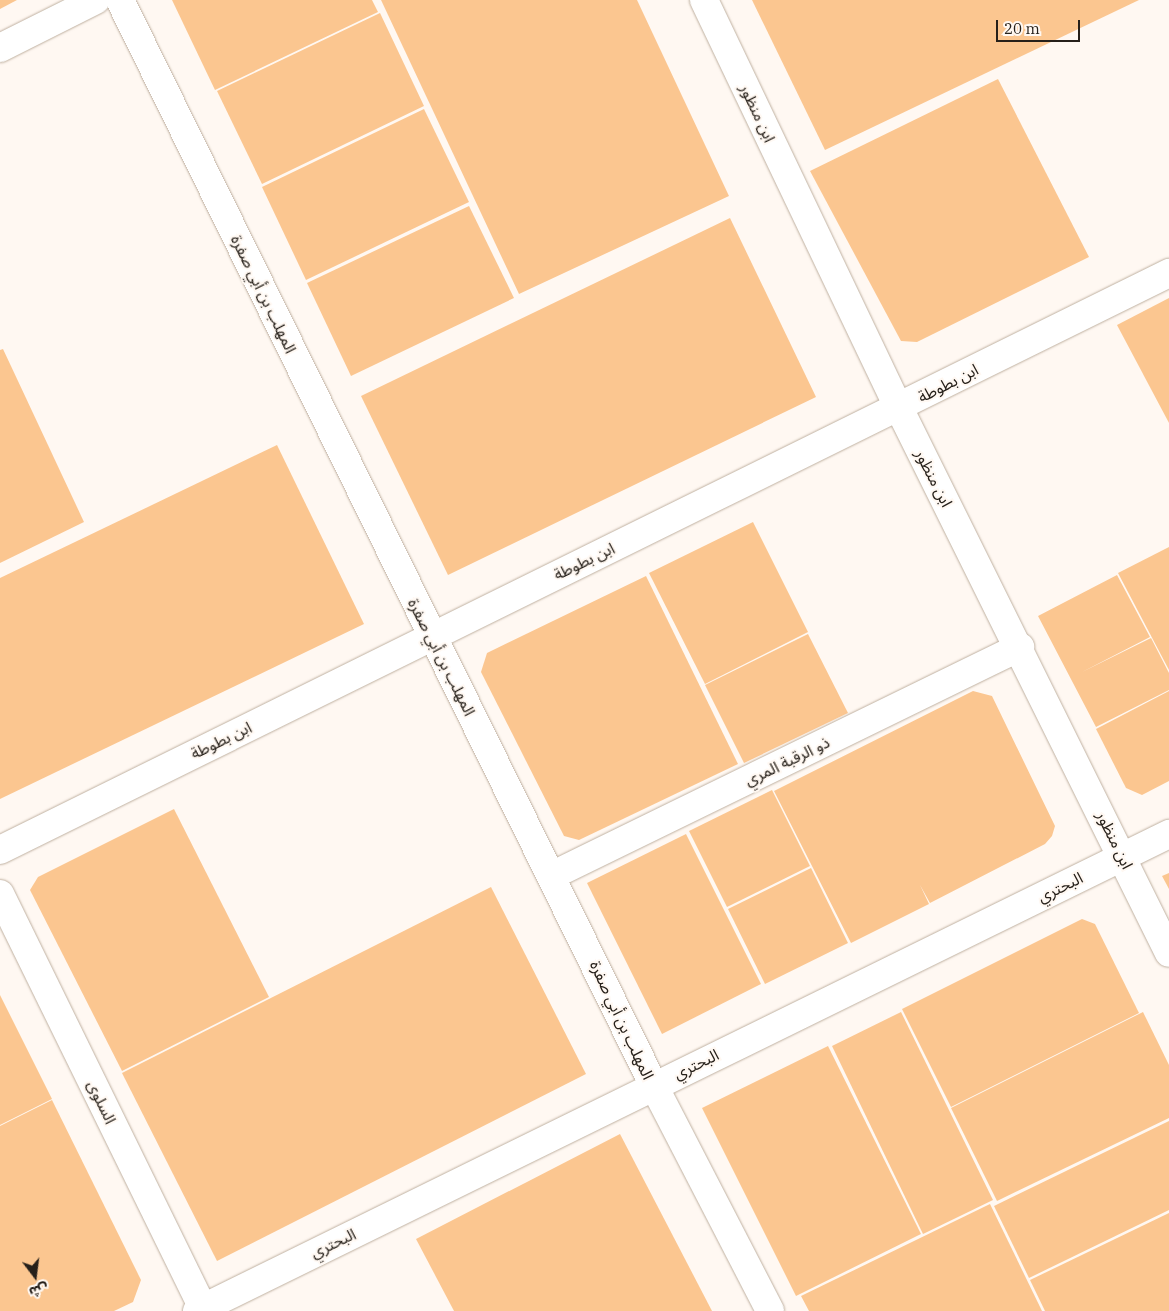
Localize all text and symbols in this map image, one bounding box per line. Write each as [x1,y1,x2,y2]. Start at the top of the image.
scale bar [999,10,1083,42]
text: 20 m [1004,19,1040,38]
street label: ابن منظور [736,81,780,145]
street label: المهلب بن أبي صفرة [227,232,301,356]
street label: ابن بطوطة [915,360,981,406]
street label: ابن منظور [911,446,957,510]
street label: ابن بطوطة [550,538,618,584]
street label: المهلب بن أبي صفرة [404,595,480,719]
street label: ابن بطوطة [187,717,255,763]
street label: ذو الرقبة المري [741,732,833,790]
street label: ابن منظور [1093,808,1137,872]
street label: البحتري [1034,868,1086,906]
street label: المهلب بن أبي صفرة [586,957,658,1083]
street label: البحتري [670,1045,722,1083]
street label: السلوى [83,1077,121,1127]
street label: البحتري [307,1224,359,1262]
north arrow [10,1251,60,1301]
text: ش [27,1279,50,1302]

